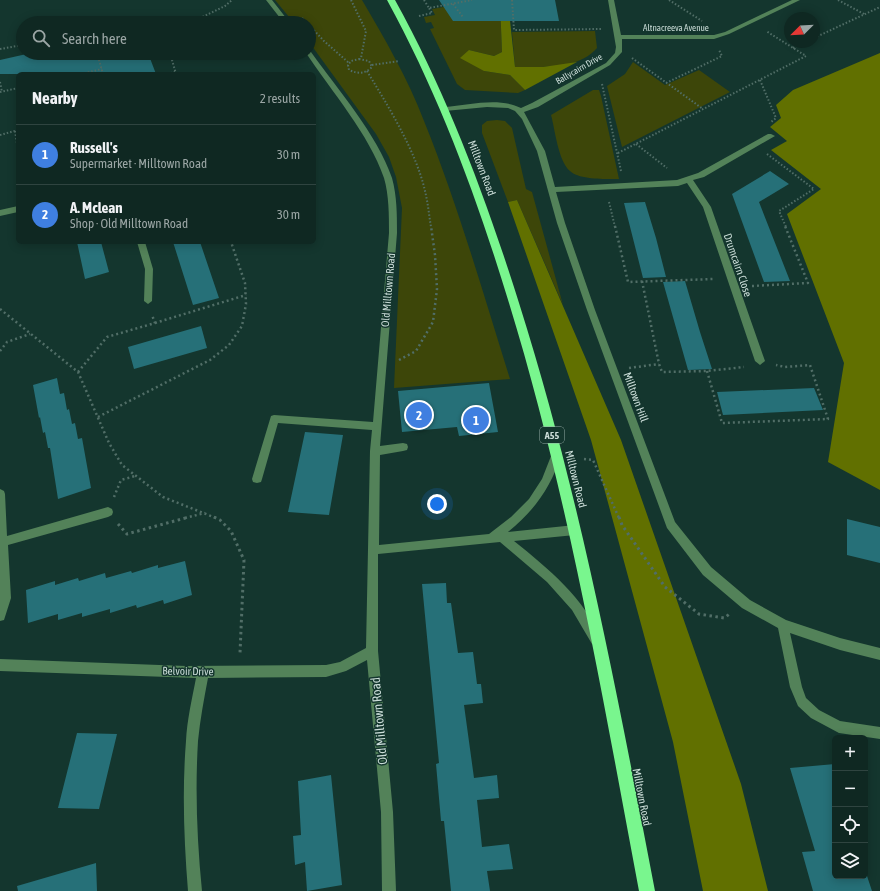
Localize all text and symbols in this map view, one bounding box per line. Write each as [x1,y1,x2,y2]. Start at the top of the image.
north arrow [784,12,820,48]
search box [16,16,316,60]
street label: Altnacreeva Avenue [643,23,709,33]
icon: search [30,27,52,49]
text: Search here [62,30,127,47]
street label: Ballycairn Drive [554,52,604,86]
text: Nearby [32,88,78,108]
text: 2 results [260,91,300,106]
text: Russell's [70,139,118,156]
street label: Milltown Road [466,139,498,197]
text: 1 [42,147,48,162]
text: 30 m [277,147,300,162]
text: Supermarket · Milltown Road [70,156,207,171]
text: A. Mclean [70,199,123,216]
text: 2 [42,207,48,222]
text: 30 m [277,207,300,222]
text: Shop · Old Milltown Road [70,216,188,231]
street label: Drumcairn Close [722,232,754,298]
street label: Old Milltown Road [379,253,397,327]
street label: Milltown Hill [621,371,651,424]
pin: 2 [406,400,432,430]
pin: 1 [463,405,489,435]
road number: A55 [540,427,564,443]
street label: Milltown Road [563,449,589,509]
your location [427,494,447,514]
street label: Belvoir Drive [162,665,214,677]
street label: Old Milltown Road [368,677,390,765]
map controls [832,735,868,879]
button: + [832,735,868,771]
street label: Milltown Road [631,767,653,827]
button: − [832,771,868,807]
button: locate [832,807,868,843]
button: layers [832,843,868,879]

